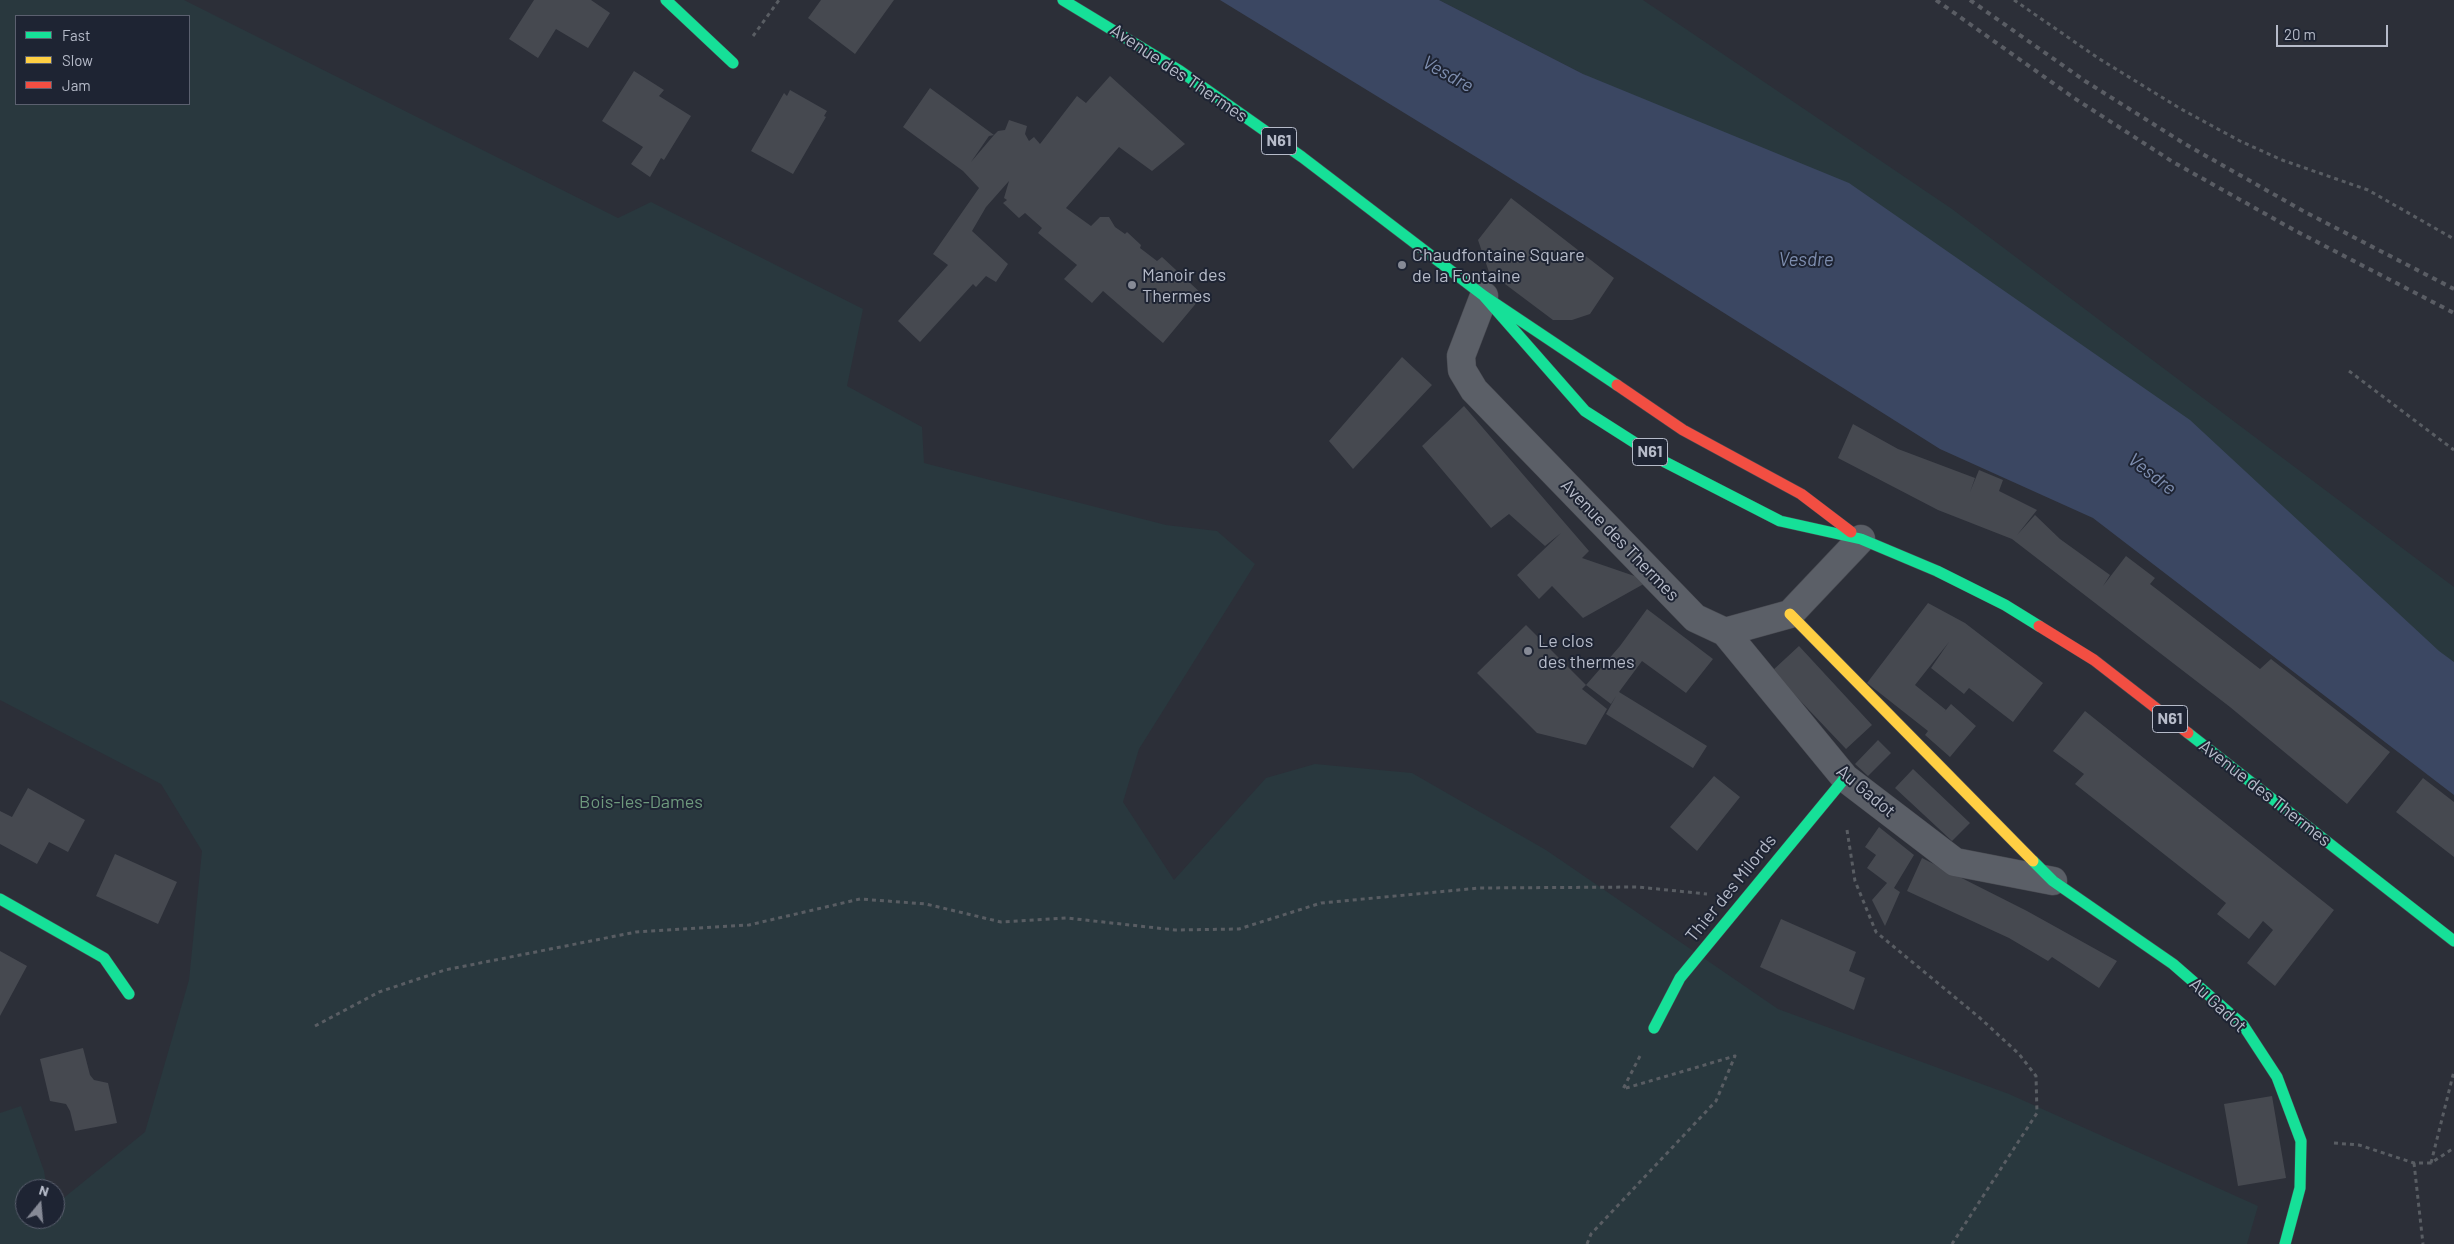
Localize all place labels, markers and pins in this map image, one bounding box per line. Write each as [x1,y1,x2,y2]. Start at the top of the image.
place label: Chaudfontaine Square de la Fontaine [1412,244,1585,286]
marker: Chaudfontaine Square de la Fontaine [1396,259,1408,271]
place label: Manoir des Thermes [1142,264,1226,306]
marker: Manoir des Thermes [1126,279,1138,291]
place label: Le clos des thermes [1538,630,1635,672]
marker: Le clos des thermes [1522,645,1534,657]

